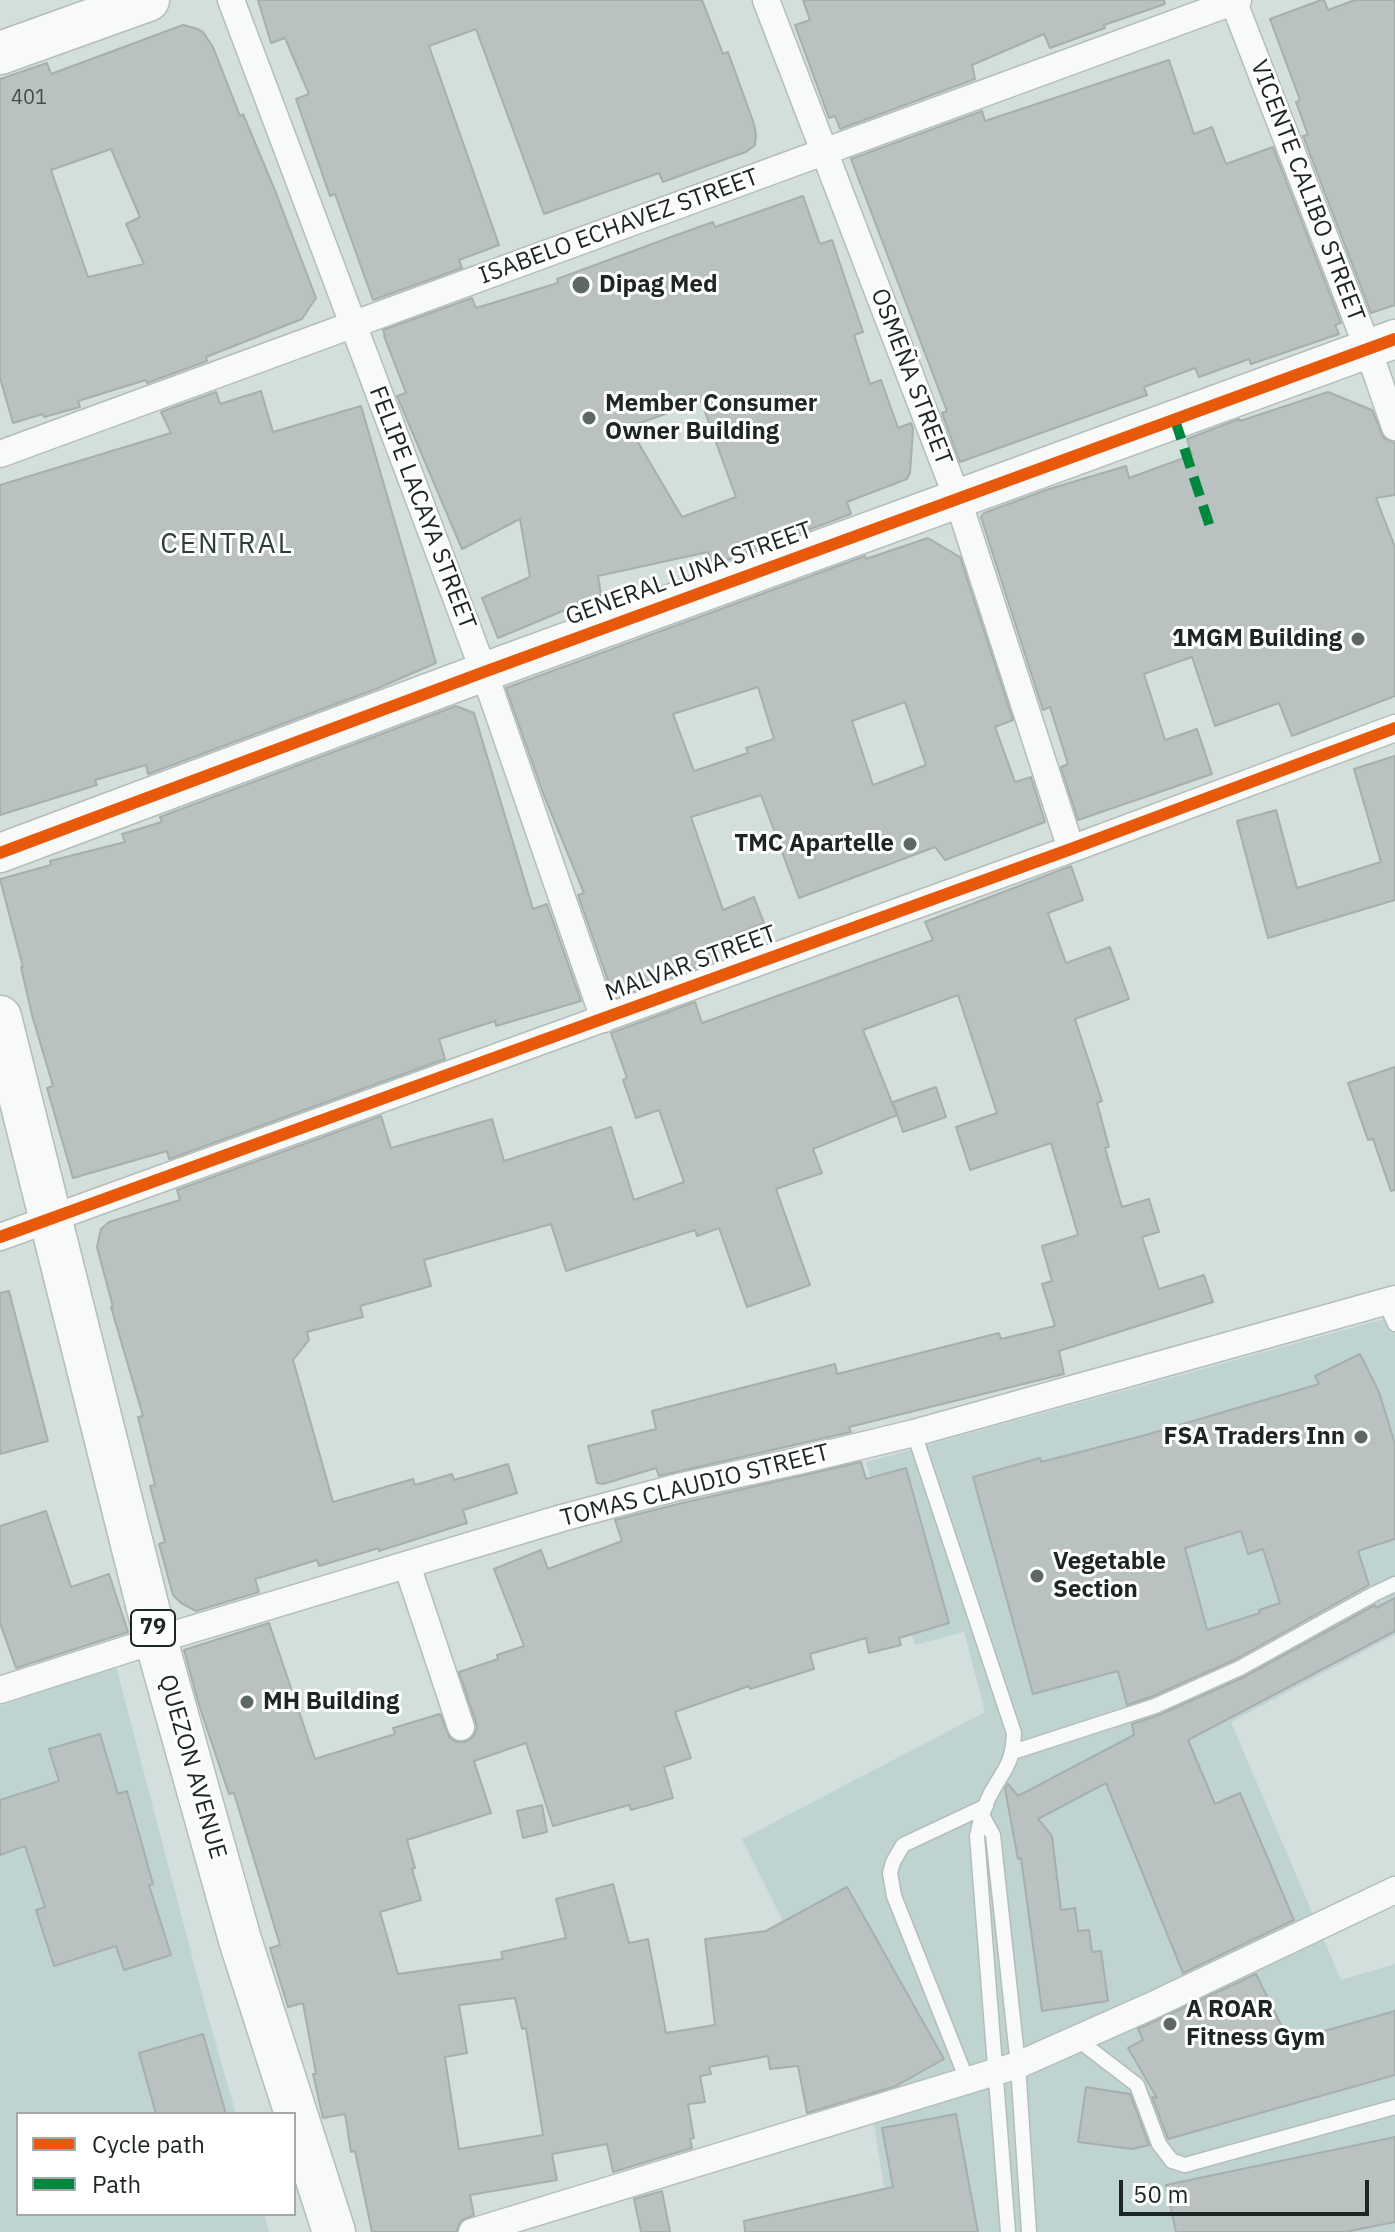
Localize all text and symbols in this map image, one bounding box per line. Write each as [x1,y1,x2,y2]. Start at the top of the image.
street label: VICENTE CALIBO STREET [1244,56,1370,326]
house number: 401 [11,86,47,110]
street label: ISABELO ECHAVEZ STREET [475,163,763,291]
place label: Dipag Med [599,271,717,299]
marker: Dipag Med [570,274,592,296]
street label: OSMEÑA STREET [864,285,958,469]
street label: FELIPE LACAYA STREET [362,382,482,634]
place label: Member Consumer Owner Building [605,390,818,446]
marker: Member Consumer Owner Building [580,409,598,427]
street label: GENERAL LUNA STREET [562,516,816,632]
district label: CENTRAL [160,528,294,562]
place label: 1MGM Building [1172,625,1342,653]
marker: 1MGM Building [1349,630,1367,648]
place label: TMC Apartelle [734,830,894,858]
marker: TMC Apartelle [901,835,919,853]
street label: MALVAR STREET [602,920,780,1008]
place label: FSA Traders Inn [1163,1423,1345,1451]
marker: FSA Traders Inn [1352,1428,1370,1446]
street label: TOMAS CLAUDIO STREET [557,1439,833,1533]
place label: Vegetable Section [1053,1548,1166,1604]
marker: Vegetable Section [1028,1567,1046,1585]
road number: 79 [131,1610,175,1646]
street label: QUEZON AVENUE [152,1671,232,1863]
place label: MH Building [263,1688,399,1716]
marker: MH Building [238,1693,256,1711]
place label: A ROAR Fitness Gym [1186,1996,1325,2052]
marker: A ROAR Fitness Gym [1161,2015,1179,2033]
legend [16,2112,296,2216]
text: Cycle path [92,2128,205,2160]
scale bar [1123,2164,1373,2214]
text: Path [92,2168,141,2200]
text: 50 m [1133,2178,1188,2210]

